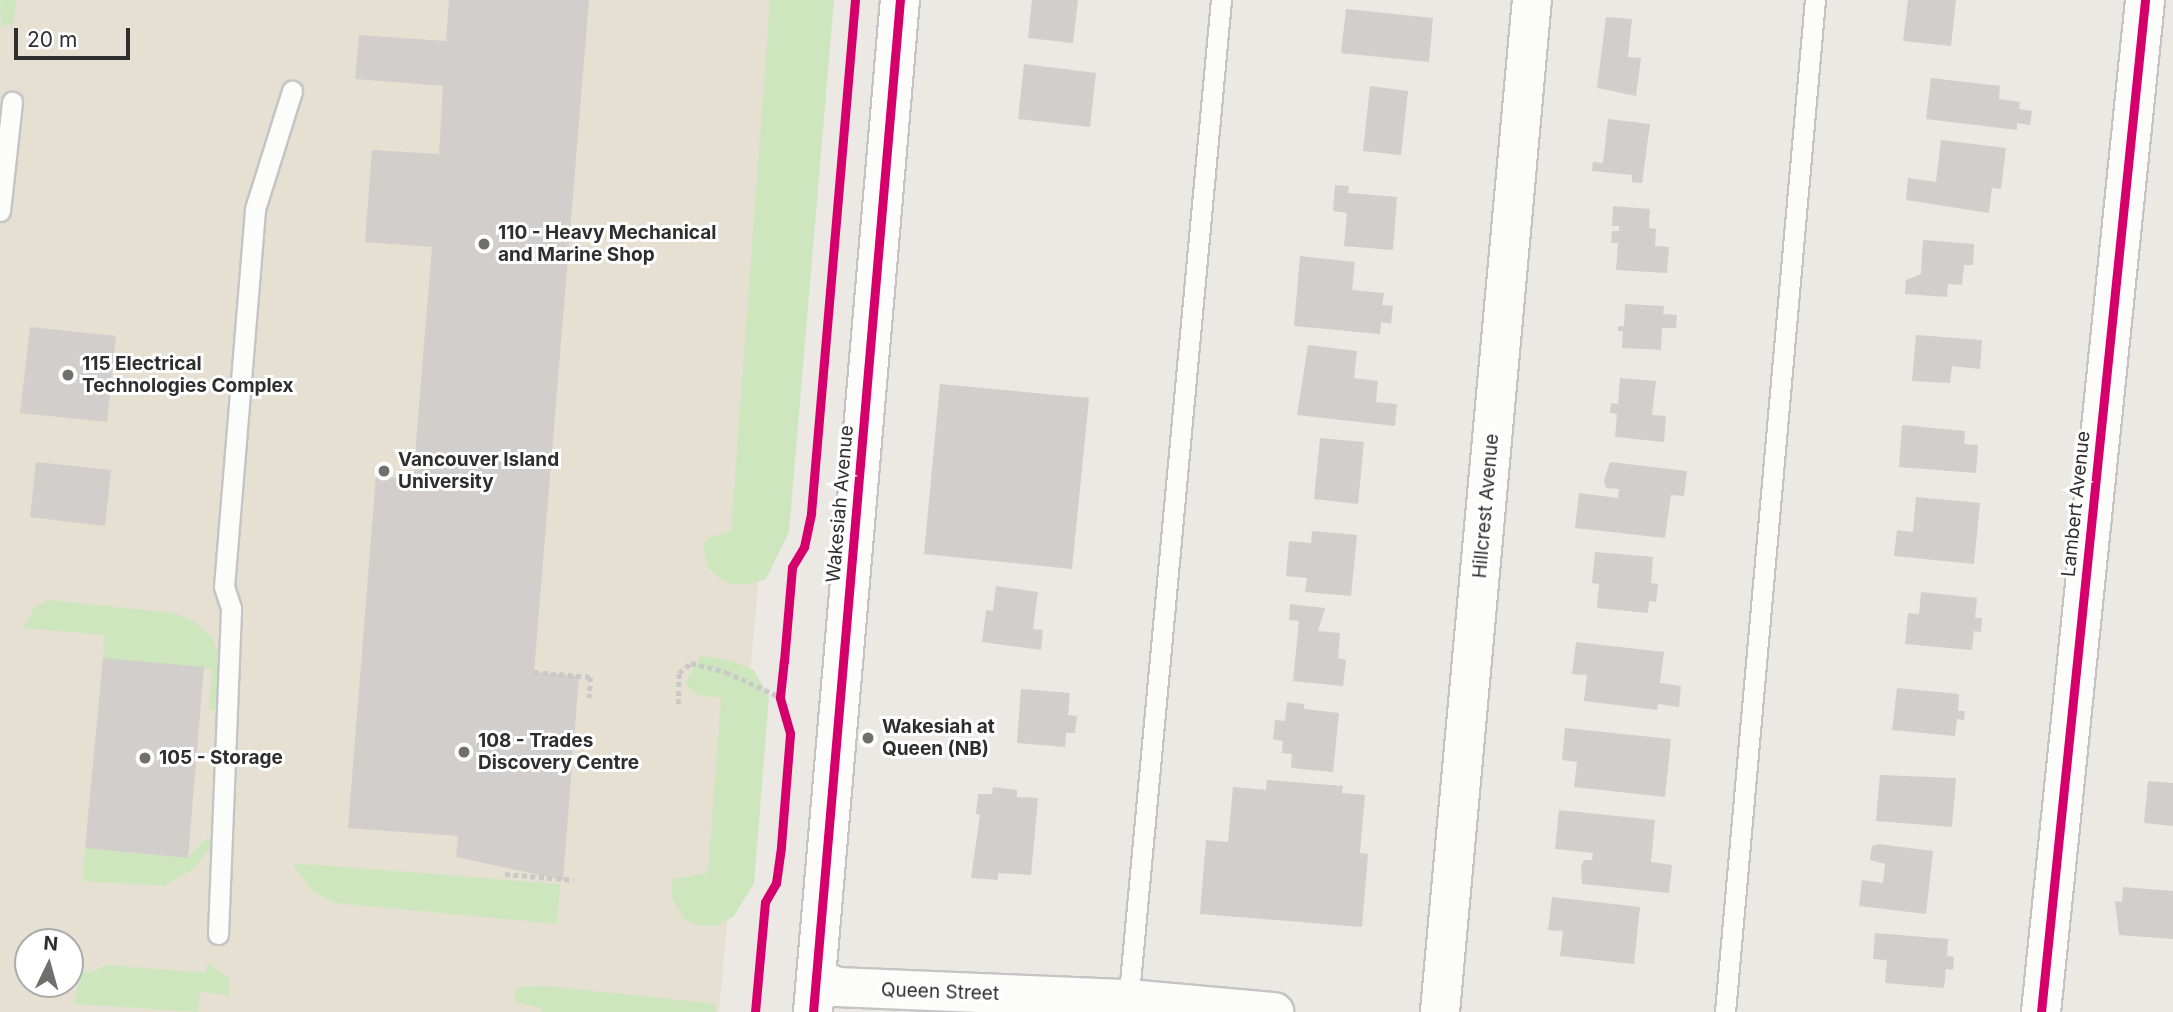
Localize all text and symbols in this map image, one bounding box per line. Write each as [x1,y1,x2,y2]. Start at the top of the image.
scale bar [18,14,133,58]
text: 20 m [27,27,77,52]
place label: 110 - Heavy Mechanical and Marine Shop [498,222,716,266]
marker: 110 - Heavy Mechanical and Marine Shop [476,236,492,252]
place label: 115 Electrical Technologies Complex [82,353,294,397]
marker: 115 Electrical Technologies Complex [60,367,76,383]
street label: Wakesiah Avenue [822,424,858,584]
street label: Lambert Avenue [2057,430,2095,578]
street label: Hillcrest Avenue [1468,433,1504,579]
place label: Vancouver Island University [398,449,559,493]
marker: Vancouver Island University [376,463,392,479]
place label: Wakesiah at Queen (NB) [882,716,995,760]
place label: 108 - Trades Discovery Centre [478,730,639,774]
marker: Wakesiah at Queen (NB) [860,730,876,746]
marker: 108 - Trades Discovery Centre [456,744,472,760]
place label: 105 - Storage [159,747,283,769]
marker: 105 - Storage [137,750,153,766]
north arrow [14,928,84,998]
text: N [42,931,59,956]
street label: Queen Street [881,979,999,1005]

